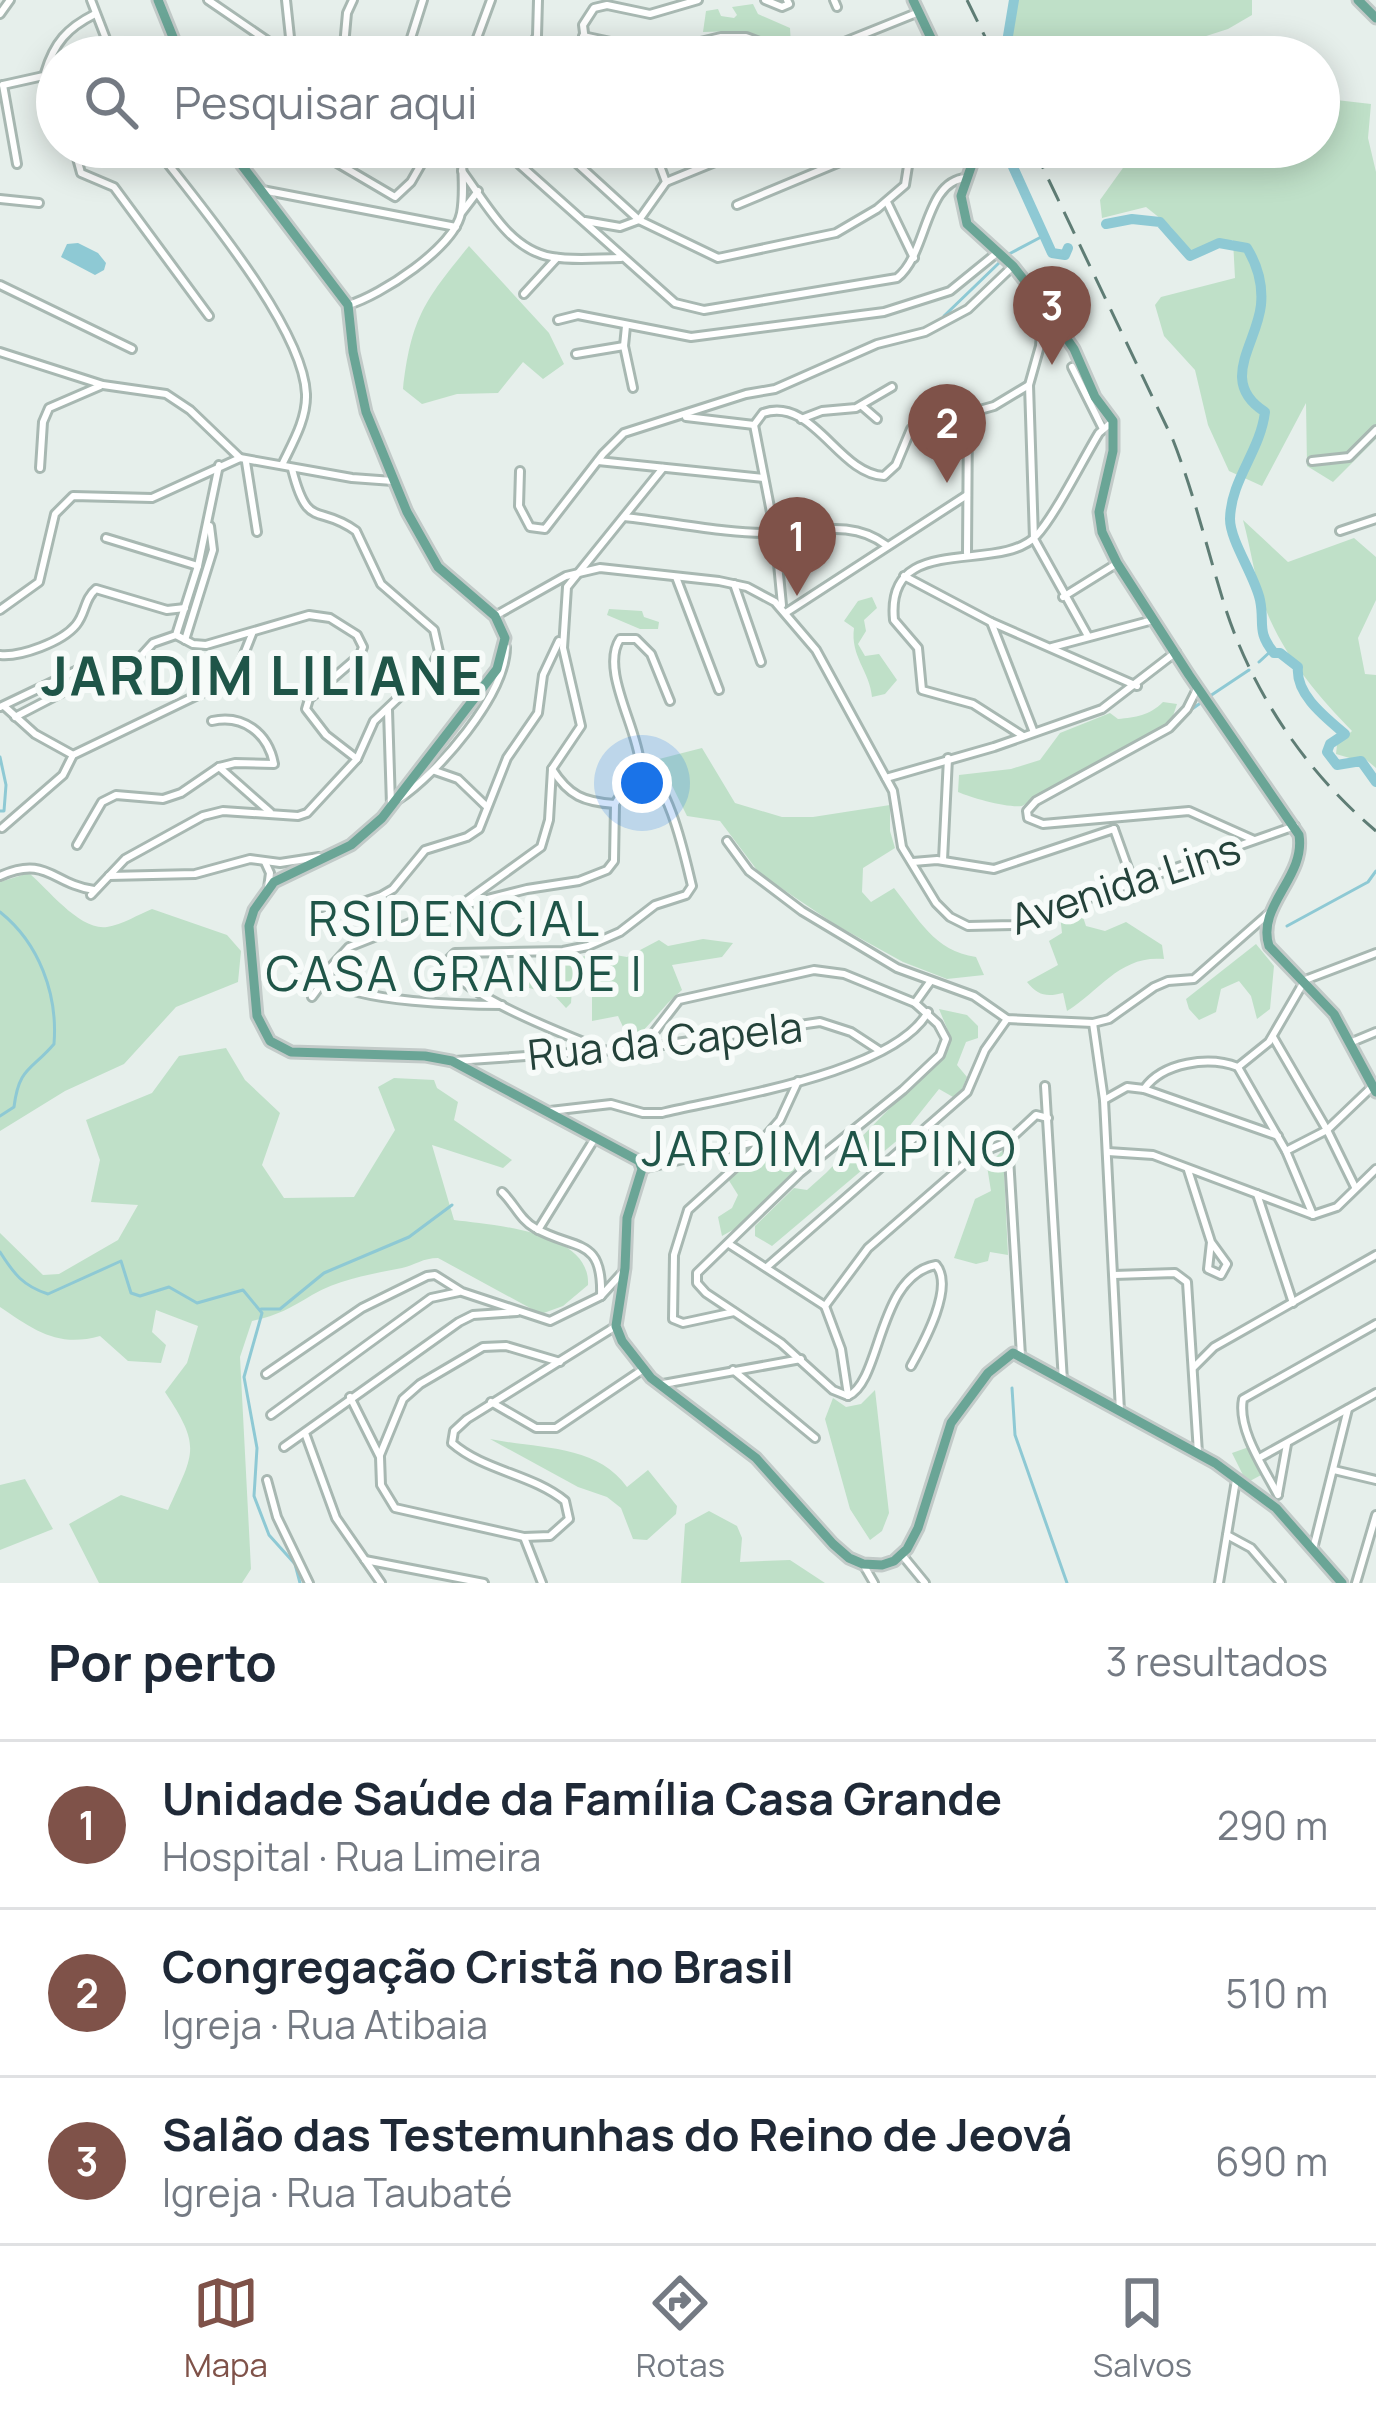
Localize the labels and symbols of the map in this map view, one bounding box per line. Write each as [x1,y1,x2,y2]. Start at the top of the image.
pin: 3 [1013,266,1091,365]
pin: 2 [908,384,986,483]
pin: 1 [758,497,836,596]
district label: JARDIM LILIANE [41,637,485,711]
your location [612,753,672,813]
street label: Avenida Lins [1002,818,1248,948]
district label: RSIDENCIAL CASA GRANDE I [265,885,645,1005]
street label: Rua da Capela [525,997,805,1083]
district label: JARDIM ALPINO [641,1115,1019,1180]

